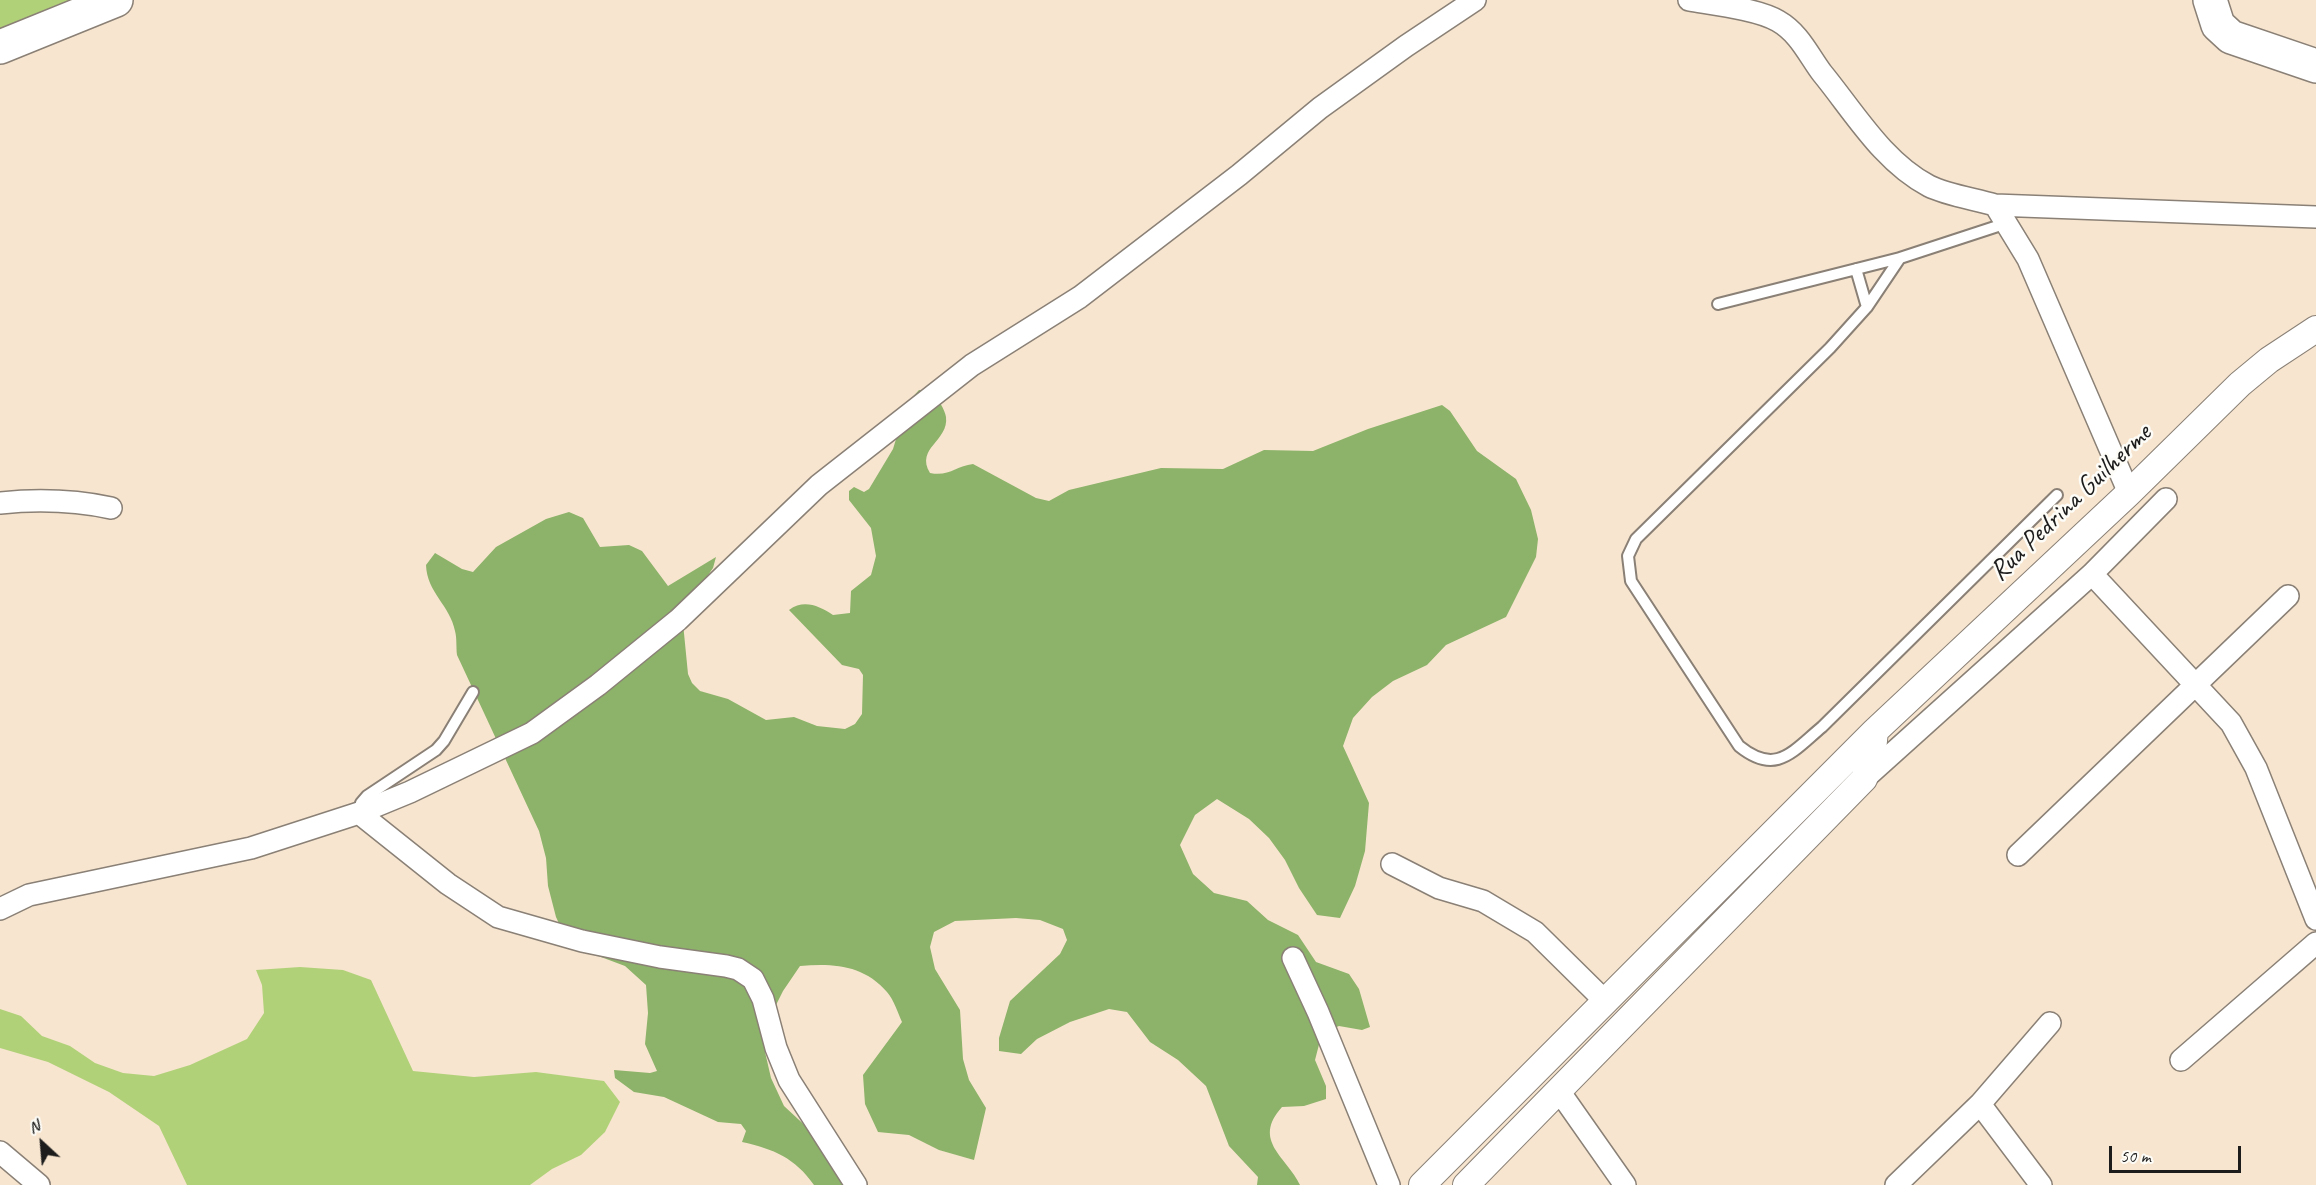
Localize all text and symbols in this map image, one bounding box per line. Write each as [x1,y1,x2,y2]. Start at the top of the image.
street label: Rua Pedrina Guilherme [1983,417,2159,589]
north arrow [12,1113,72,1173]
text: N [25,1116,43,1138]
scale bar [2112,1134,2244,1172]
text: 50 m [2120,1145,2151,1167]

